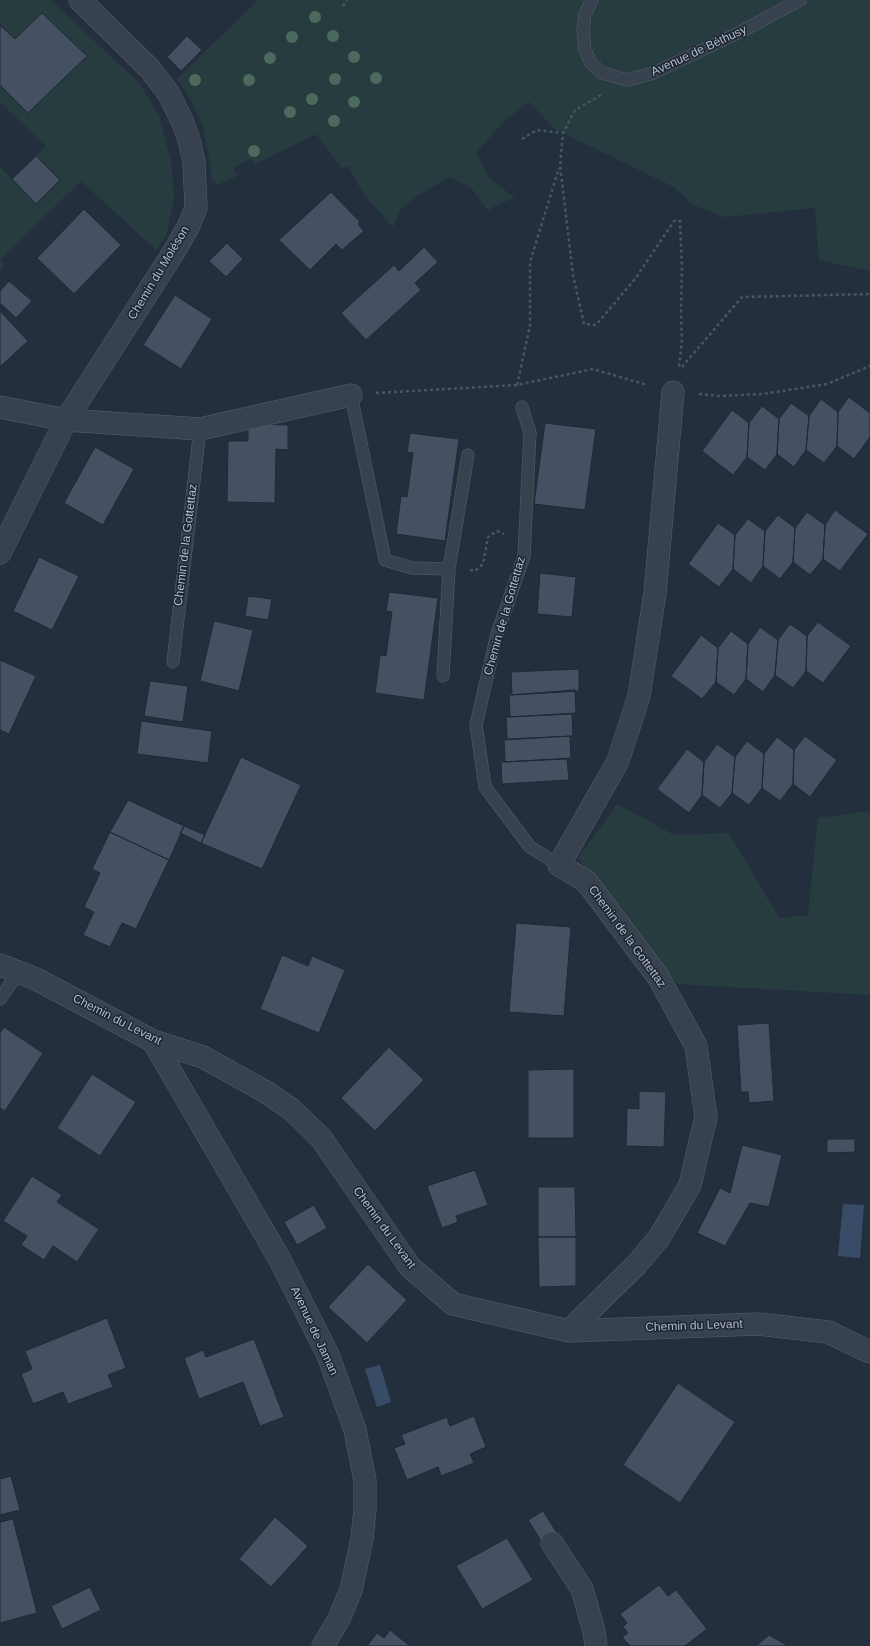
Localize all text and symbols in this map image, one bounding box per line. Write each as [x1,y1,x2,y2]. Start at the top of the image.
street label: Avenue de Béthusy [649,23,749,79]
street label: Chemin du Moléson [125,224,193,322]
street label: Chemin de la Gottettaz [171,483,201,607]
street label: Chemin de la Gottettaz [481,555,529,677]
street label: Chemin de la Gottettaz [585,883,669,991]
street label: Chemin du Levant [70,991,164,1049]
street label: Chemin du Levant [350,1184,418,1272]
street label: Avenue de Jaman [287,1284,341,1378]
street label: Chemin du Levant [645,1317,743,1335]

